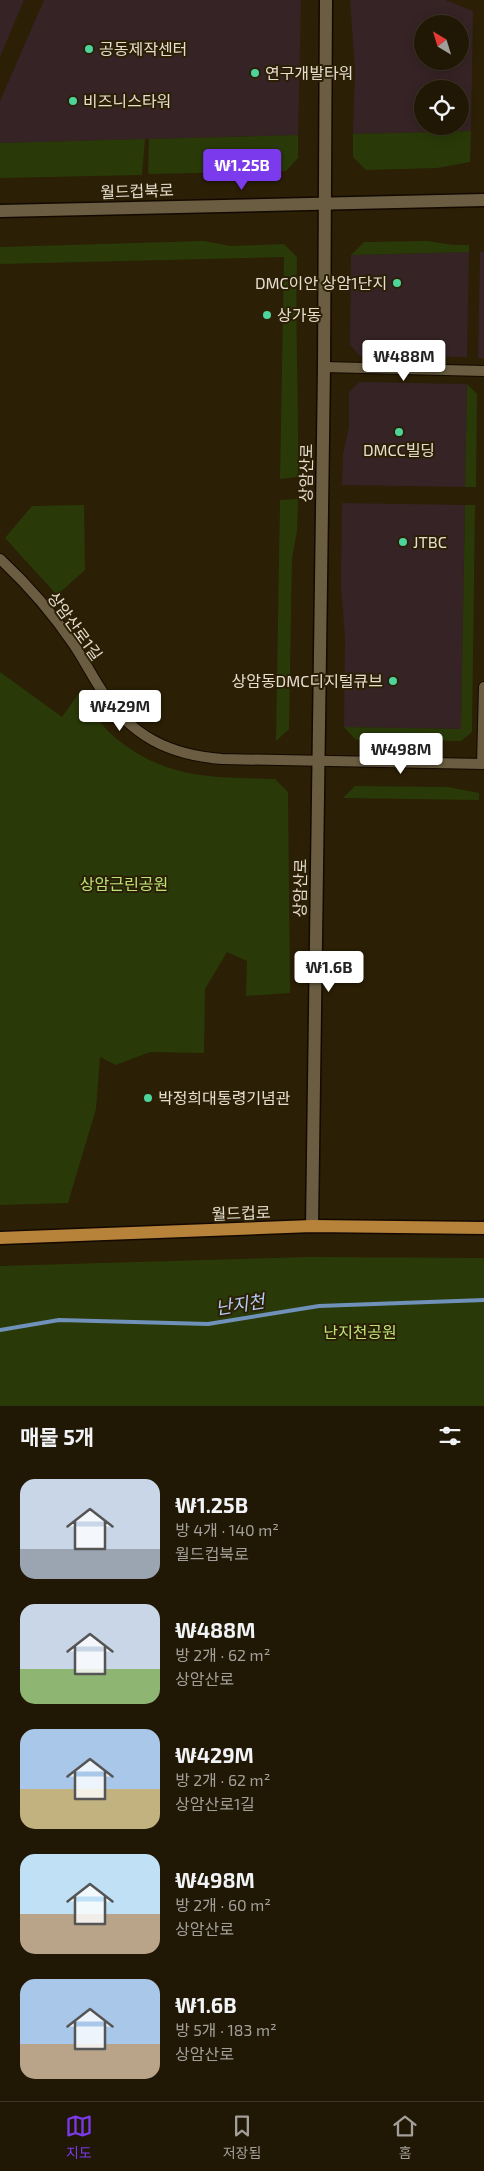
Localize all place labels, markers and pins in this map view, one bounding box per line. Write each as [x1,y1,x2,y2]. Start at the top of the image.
place label: 공동제작센터 [99,39,187,58]
marker: 공동제작센터 [83,43,95,55]
place label: 연구개발타워 [265,63,353,82]
marker: 연구개발타워 [249,67,261,79]
place label: 비즈니스타워 [83,91,171,110]
marker: 비즈니스타워 [67,95,79,107]
pin: ₩1.25B [201,148,283,191]
place label: DMC이안 상암1단지 [255,273,387,292]
marker: DMC이안 상암1단지 [391,277,403,289]
place label: 상가동 [277,305,321,324]
marker: 상가동 [261,309,273,321]
pin: ₩488M [369,340,439,382]
marker: DMCC빌딩 [393,426,405,438]
place label: DMCC빌딩 [363,440,435,459]
place label: JTBC [413,532,447,551]
marker: JTBC [397,536,409,548]
place label: 상암동DMC디지털큐브 [231,671,383,690]
marker: 상암동DMC디지털큐브 [387,675,399,687]
pin: ₩429M [85,690,155,732]
pin: ₩498M [366,732,436,775]
pin: ₩1.6B [294,950,364,993]
place label: 박정희대통령기념관 [158,1088,291,1107]
marker: 박정희대통령기념관 [142,1092,154,1104]

